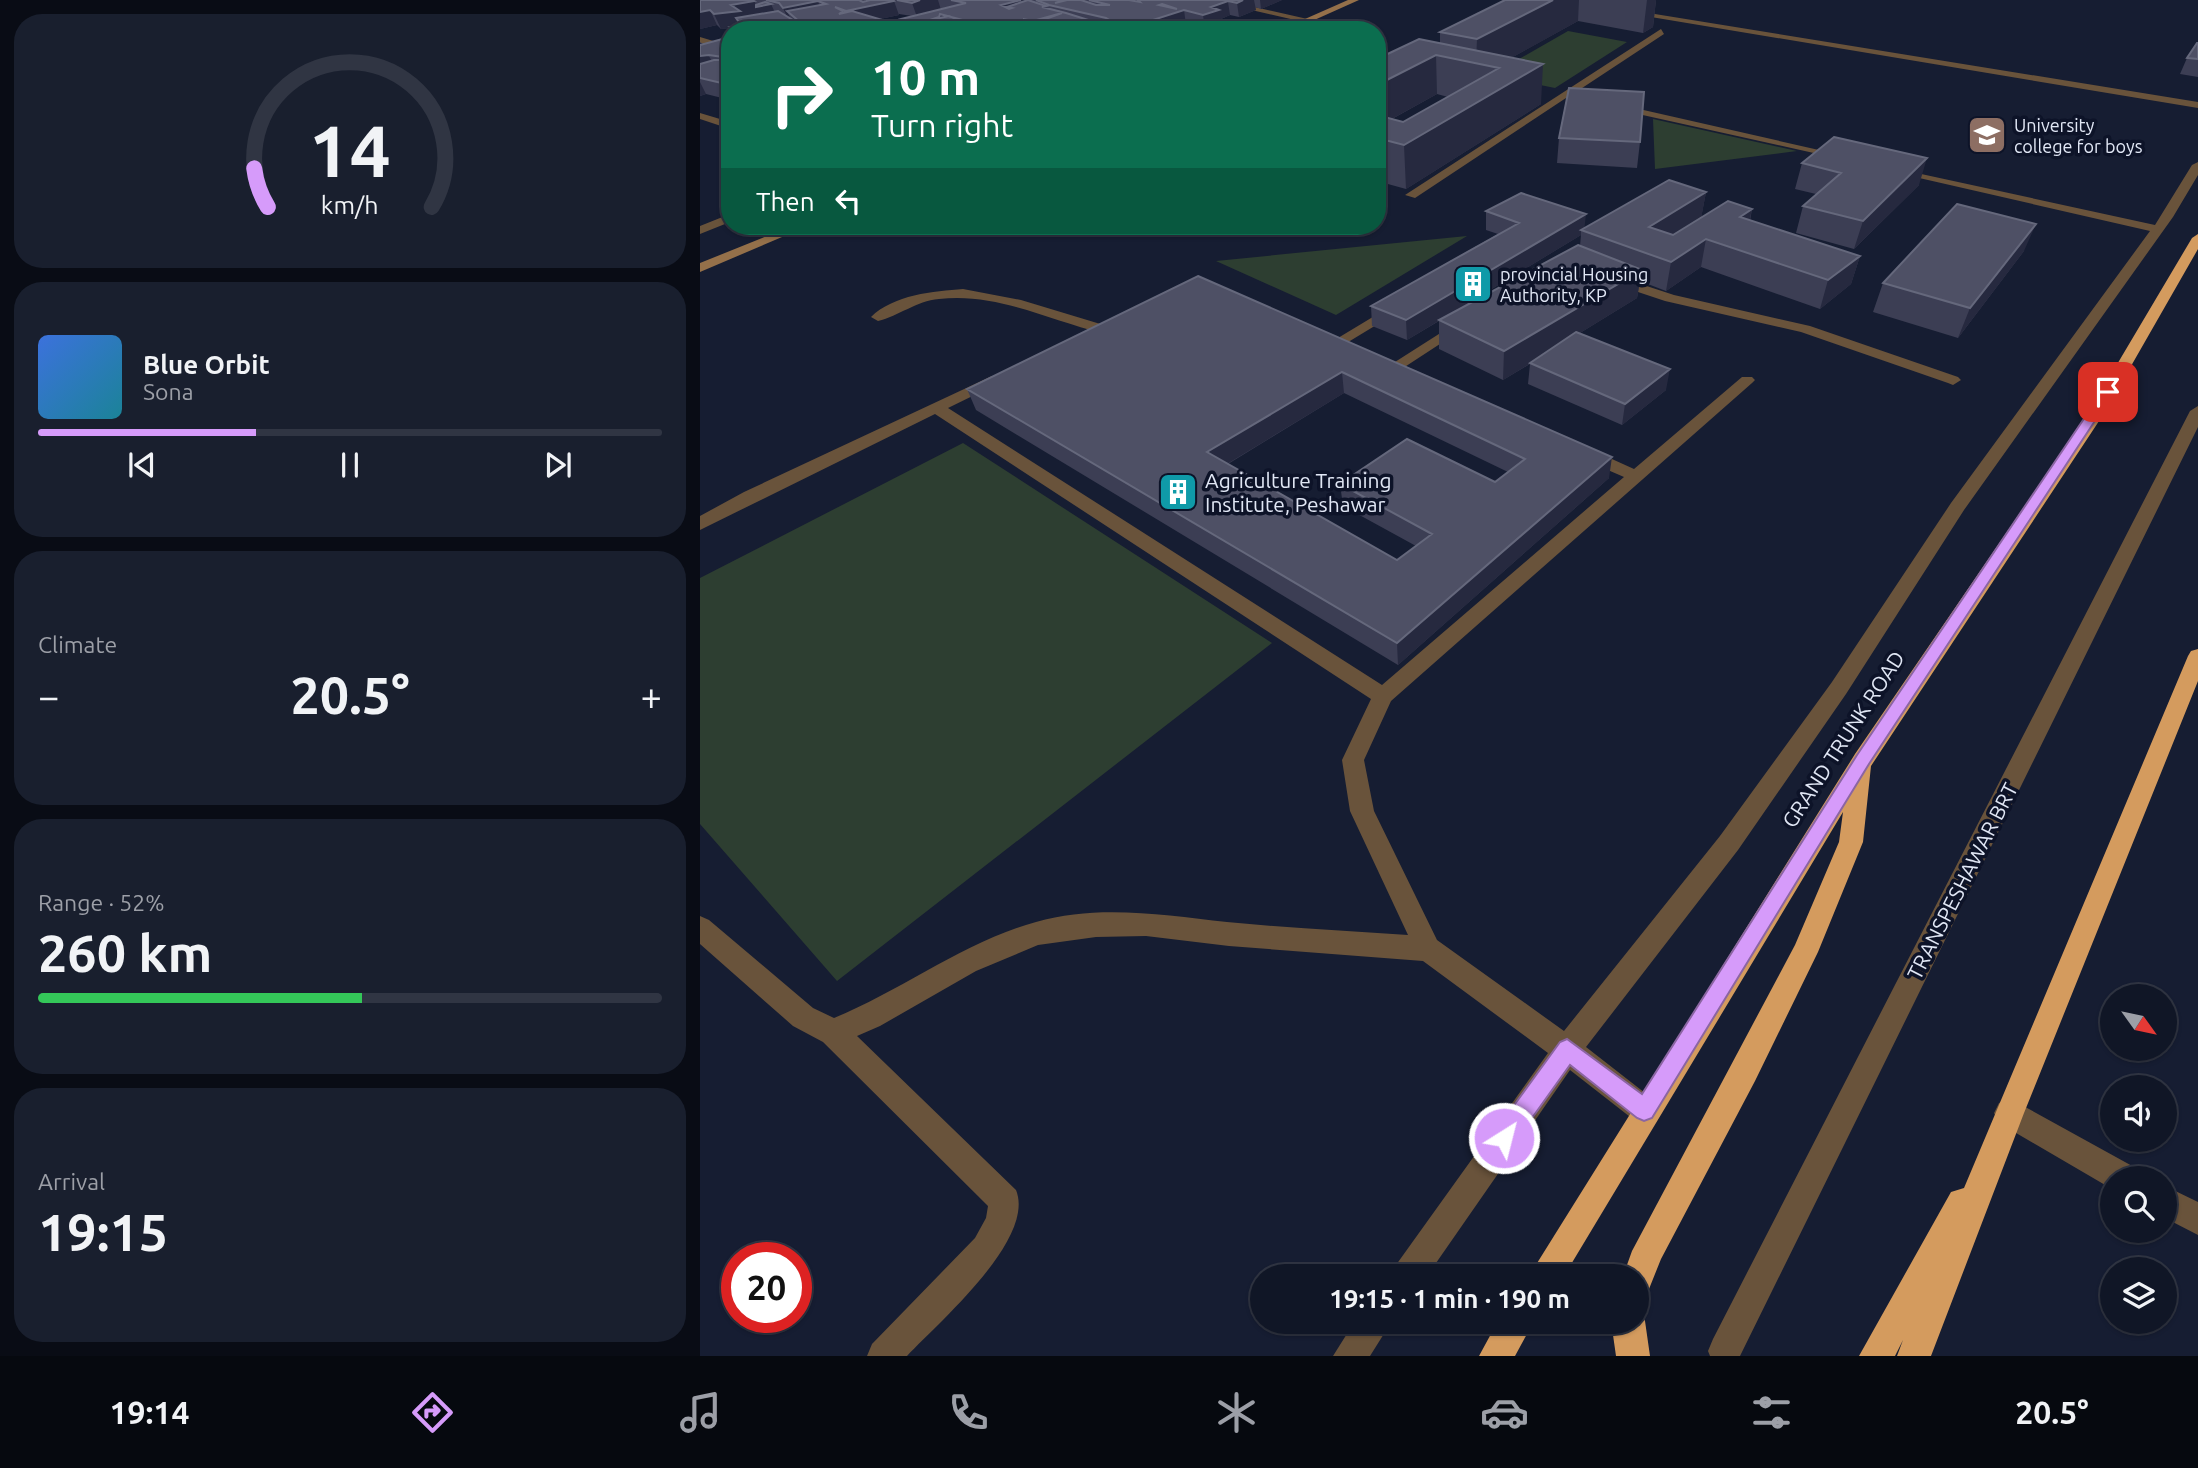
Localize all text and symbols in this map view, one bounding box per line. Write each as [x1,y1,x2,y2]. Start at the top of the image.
icon: right [756,49,847,140]
text: 10 m [871,49,980,104]
text: Turn right [871,107,1013,143]
text: 14 [309,110,391,192]
school or university icon: University college for boys [1966,114,2008,156]
place label: University college for boys [2014,115,2143,156]
icon: left [829,182,867,220]
text: Then [756,187,815,216]
text: km/h [321,191,379,219]
building icon: provincial Housing Authority, KP [1452,263,1494,305]
place label: provincial Housing Authority, KP [1500,264,1648,305]
text: Blue Orbit [143,350,270,379]
pin [2078,362,2138,422]
icon: arrive [2089,373,2127,411]
text: Sona [143,379,193,404]
icon: previous [123,446,161,484]
icon: pause [331,446,369,484]
icon: next [539,446,577,484]
place label: Agriculture Training Institute, Peshawar [1205,468,1392,516]
building icon: Agriculture Training Institute, Peshawar [1157,471,1199,513]
text: Climate [38,632,117,657]
street label: GRAND TRUNK ROAD [1777,646,1909,832]
text: 20.5° [290,666,410,724]
text: − [38,675,59,717]
text: + [641,675,662,717]
street label: TRANSPESHAWAR BRT [1902,778,2022,983]
text: Range · 52% [38,890,165,915]
text: 260 km [38,924,212,982]
north arrow [2100,984,2177,1060]
map controls [2100,984,2177,1334]
button: sound [2100,1075,2177,1152]
position arrow [1467,1101,1541,1175]
button: search [2100,1166,2177,1243]
text: Arrival [38,1169,105,1194]
text: 19:15 [38,1203,168,1261]
speed limit sign: 20 [721,1242,812,1333]
button: layers [2100,1257,2177,1334]
text: 19:15 · 1 min · 190 m [1329,1284,1570,1313]
icon: directions [408,1388,457,1437]
icon: music [676,1388,725,1437]
icon: phone [944,1388,993,1437]
icon: climate [1212,1388,1261,1437]
icon: car [1480,1388,1529,1437]
icon: filters [1747,1388,1796,1437]
text: 19:14 [109,1394,189,1430]
text: 20.5° [2015,1394,2088,1430]

